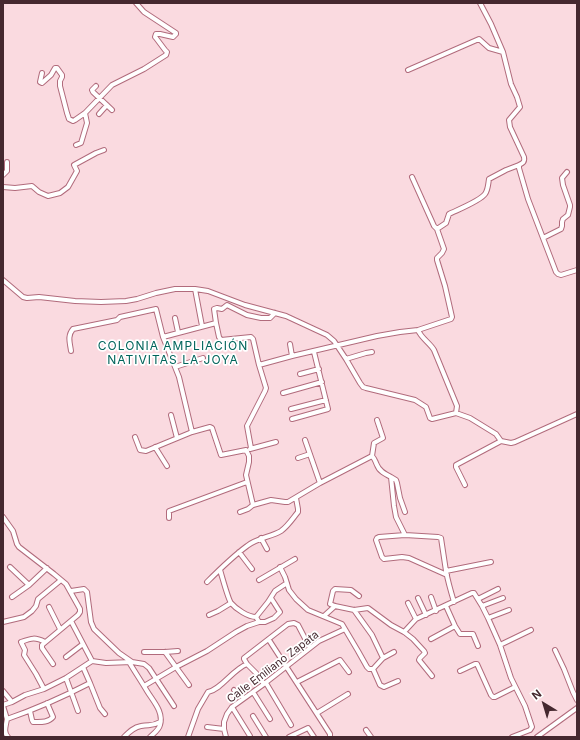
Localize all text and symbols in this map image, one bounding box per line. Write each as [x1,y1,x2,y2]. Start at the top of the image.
district label: COLONIA AMPLIACIÓN NATIVITAS LA JOYA [98,339,248,367]
street label: Calle Emiliano Zapata [224,628,322,706]
north arrow [524,684,564,724]
text: N [529,686,544,703]

